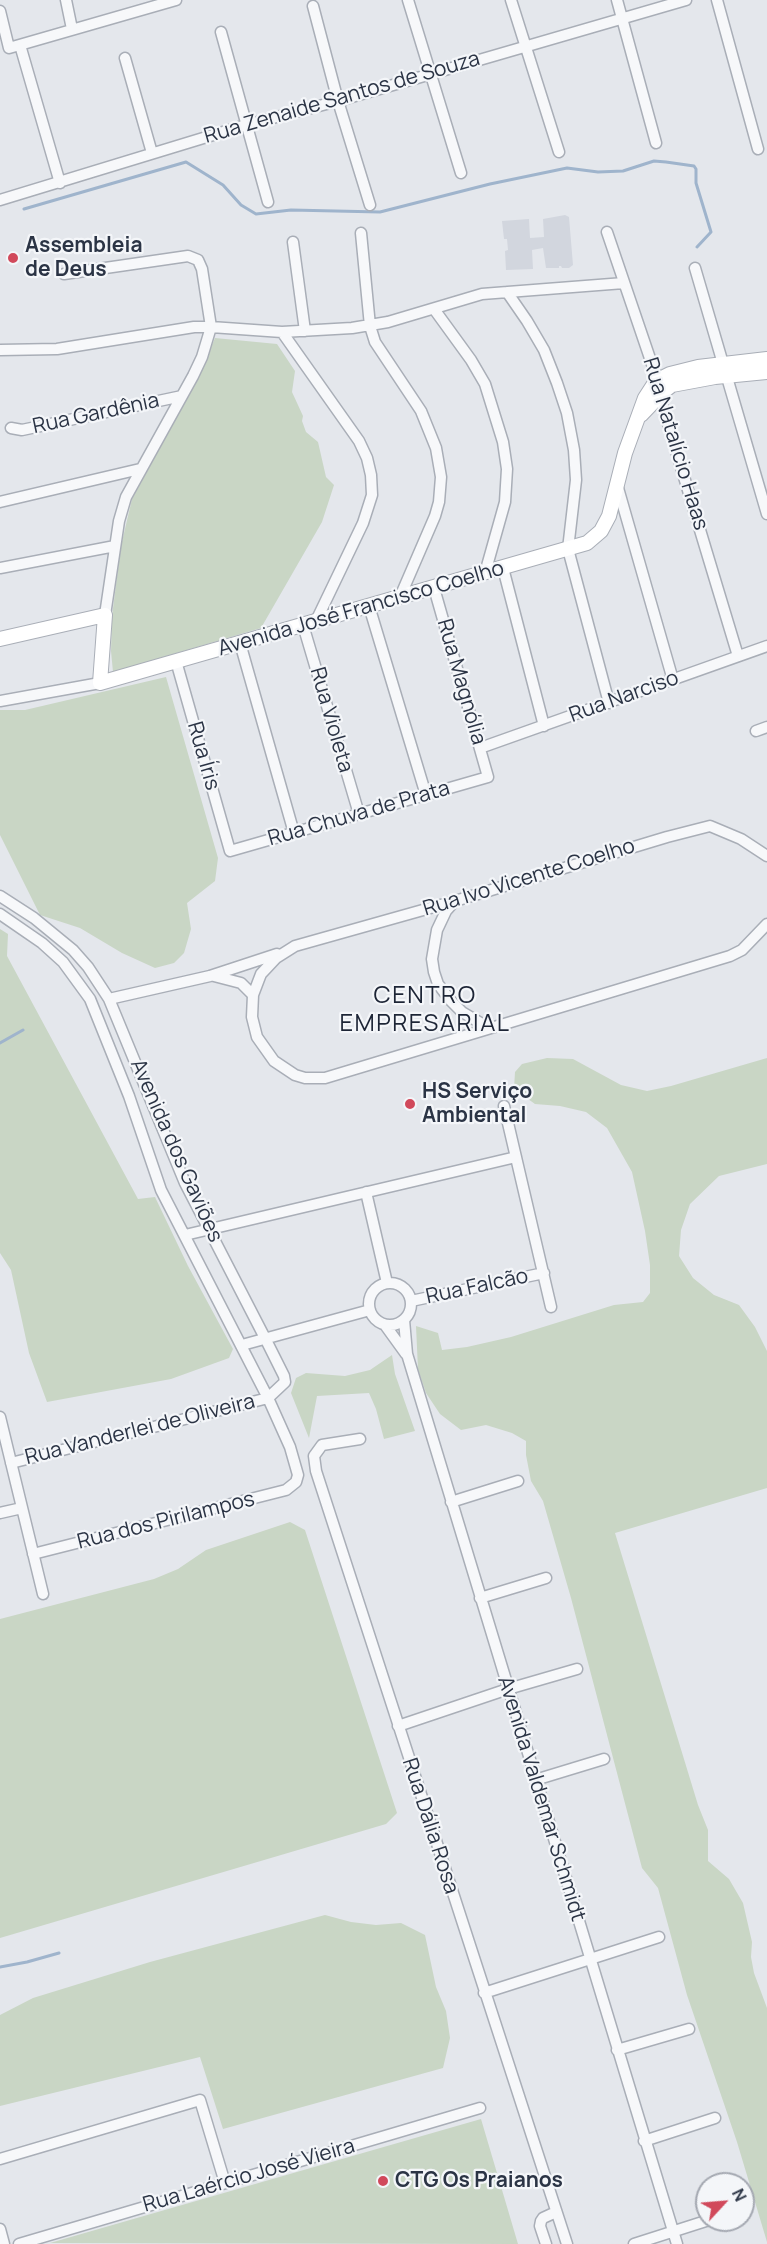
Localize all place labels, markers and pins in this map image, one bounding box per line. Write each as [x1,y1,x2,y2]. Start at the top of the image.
place label: Assembleia de Deus [25,233,142,283]
marker: Assembleia de Deus [6,251,20,265]
place label: HS Serviço Ambiental [422,1079,532,1129]
marker: HS Serviço Ambiental [403,1097,417,1111]
place label: CTG Os Praianos [395,2168,563,2194]
marker: CTG Os Praianos [376,2174,390,2188]

